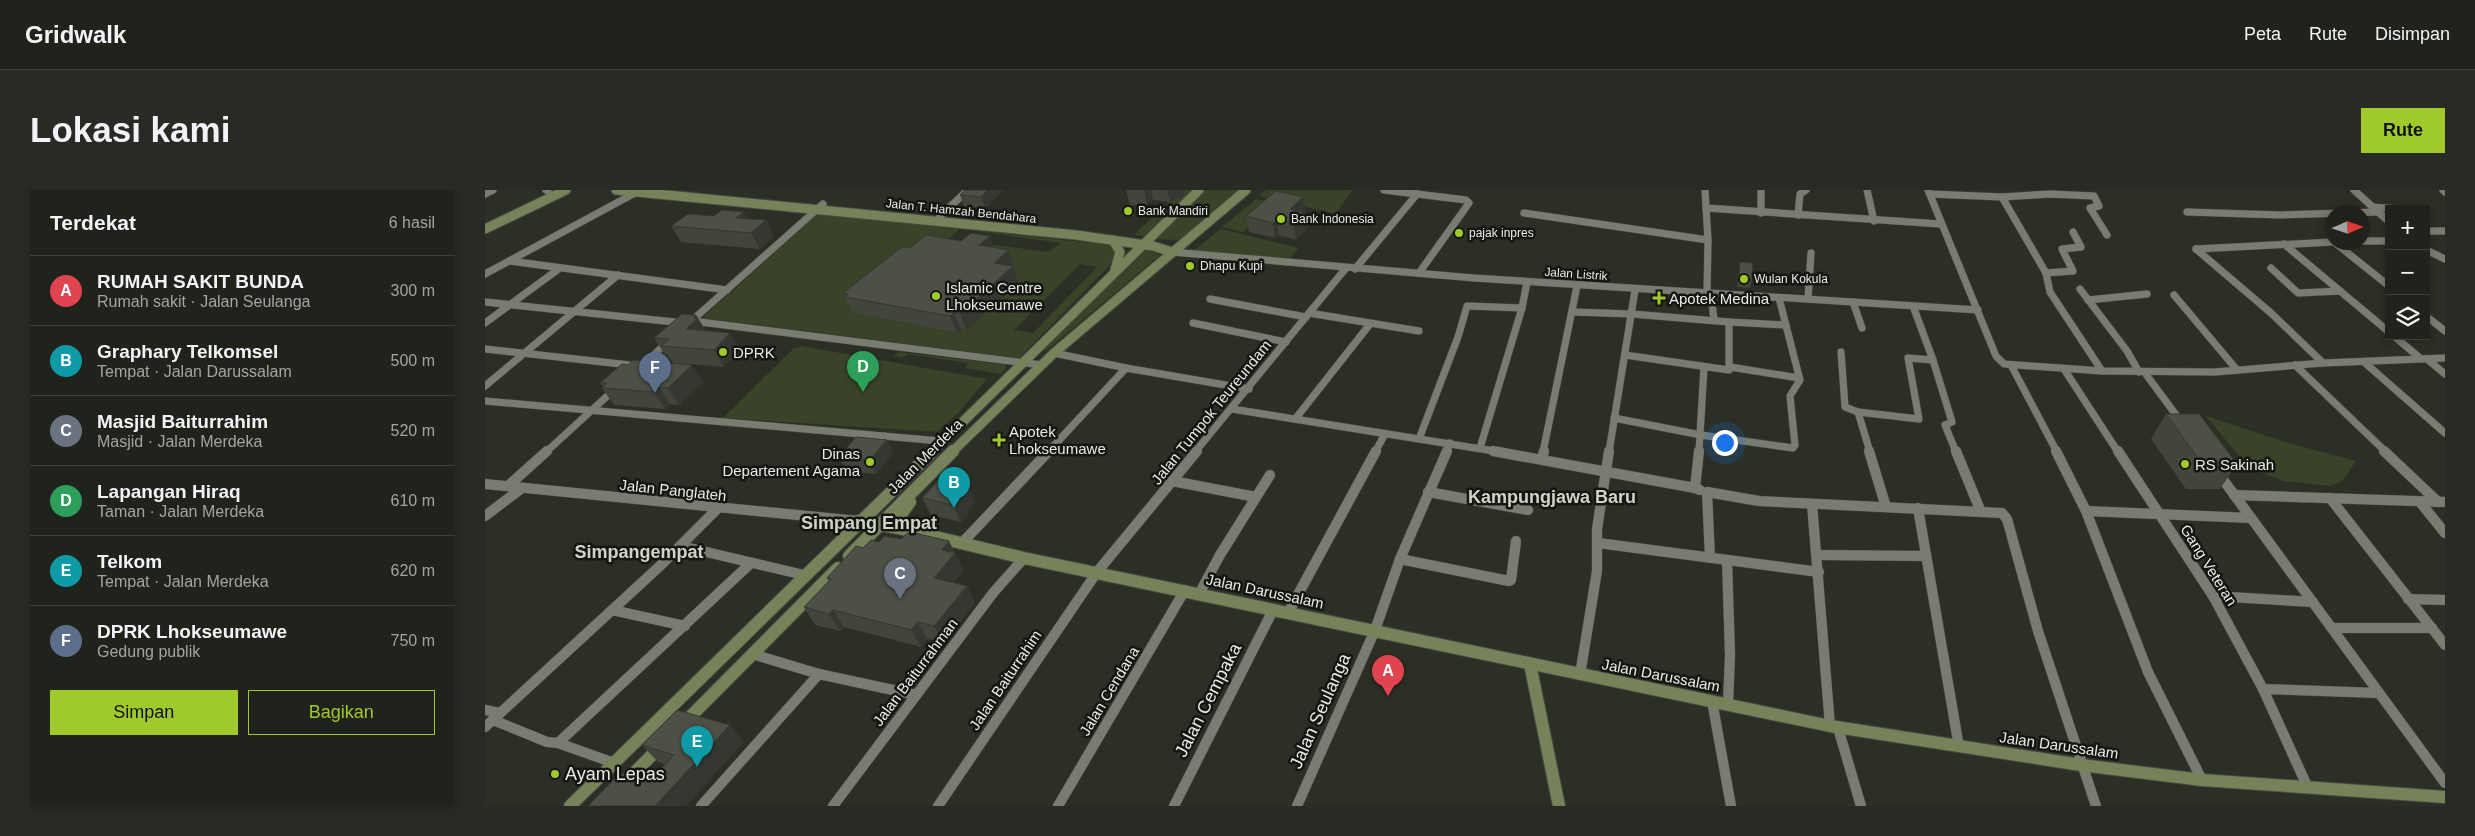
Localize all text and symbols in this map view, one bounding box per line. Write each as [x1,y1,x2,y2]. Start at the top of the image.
text: Gridwalk [25,21,126,48]
text: Peta [2244,24,2281,44]
text: Rute [2309,24,2347,44]
text: Disimpan [2375,24,2450,44]
button: Rute [2361,108,2445,153]
text: Lokasi kami [30,110,230,149]
street label: Jalan T. Hamzah Bendahara [885,196,1037,226]
place label: Bank Mandiri [1138,204,1208,218]
marker: Bank Mandiri [1122,205,1134,217]
north arrow [2325,205,2370,250]
map controls [2385,205,2430,340]
button: + [2385,205,2430,250]
text: Terdekat [50,211,136,234]
place label: Bank Indonesia [1291,212,1374,226]
marker: Bank Indonesia [1275,213,1287,225]
text: 6 hasil [389,214,435,231]
place label: pajak inpres [1469,226,1534,240]
marker: pajak inpres [1453,227,1465,239]
button: − [2385,250,2430,295]
place label: Dhapu Kupi [1200,259,1263,273]
marker: Dhapu Kupi [1184,260,1196,272]
street label: Jalan Listrik [1544,265,1609,283]
text: RUMAH SAKIT BUNDA [97,271,304,292]
place label: Wulan Kokula [1754,272,1828,286]
marker: Wulan Kokula [1738,273,1750,285]
place label: Islamic Centre Lhokseumawe [946,279,1043,313]
text: A [60,282,72,299]
text: 300 m [391,282,435,299]
marker: Islamic Centre Lhokseumawe [930,290,942,302]
place label: Apotek Medina [1669,290,1770,307]
marker: Apotek Medina [1653,292,1665,304]
text: Rumah sakit · Jalan Seulanga [97,293,310,310]
button: layers [2385,295,2430,340]
street label: Jalan Tumpok Teureundam [1148,336,1274,488]
text: Graphary Telkomsel [97,341,278,362]
place label: DPRK [733,344,775,361]
marker: DPRK [717,346,729,358]
pin: D [847,351,879,392]
text: B [60,352,72,369]
text: 500 m [391,352,435,369]
pin: F [639,352,671,393]
text: Tempat · Jalan Darussalam [97,363,292,380]
text: Masjid Baiturrahim [97,411,268,432]
street label: Jalan Merdeka [884,415,966,497]
text: C [60,422,72,439]
text: 520 m [391,422,435,439]
place label: Apotek Lhokseumawe [1009,423,1106,457]
your location [1712,430,1738,456]
text: Masjid · Jalan Merdeka [97,433,262,450]
marker: Apotek Lhokseumawe [993,434,1005,446]
place label: Dinas Departement Agama [722,445,861,479]
marker: Dinas Departement Agama [864,456,876,468]
place label: RS Sakinah [2195,456,2274,473]
marker: RS Sakinah [2179,458,2191,470]
pin: B [938,467,970,508]
street label: Jalan Panglateh [619,476,727,504]
text: Lapangan Hiraq [97,481,241,502]
district label: Kampungjawa Baru [1468,487,1636,507]
text: D [60,492,72,509]
text: 610 m [391,492,435,509]
text: Taman · Jalan Merdeka [97,503,264,520]
district label: Simpang Empat [801,513,937,533]
street label: Gang Veteran [2177,521,2241,609]
district label: Simpangempat [574,542,704,562]
text: Telkom [97,551,162,572]
pin: C [884,558,916,599]
text: E [61,562,71,579]
text: 620 m [391,562,435,579]
street label: Jalan Darussalam [1205,570,1325,612]
text: Tempat · Jalan Merdeka [97,573,269,590]
street label: Jalan Baiturrahman [869,615,961,729]
text: DPRK Lhokseumawe [97,621,287,642]
street label: Jalan Baiturrahim [965,627,1045,733]
text: F [61,632,71,649]
text: 750 m [391,632,435,649]
street label: Jalan Cempaka [1171,639,1246,760]
text: Gedung publik [97,643,200,660]
street label: Jalan Cendana [1076,643,1143,739]
street label: Jalan Seulanga [1286,649,1355,772]
pin: A [1372,655,1404,696]
street label: Jalan Darussalam [1600,655,1722,695]
button: Simpan [50,690,238,735]
button: Bagikan [248,690,435,735]
pin: E [681,726,713,767]
street label: Jalan Darussalam [1998,728,2120,762]
place label: Ayam Lepas [565,764,665,784]
marker: Ayam Lepas [549,768,561,780]

